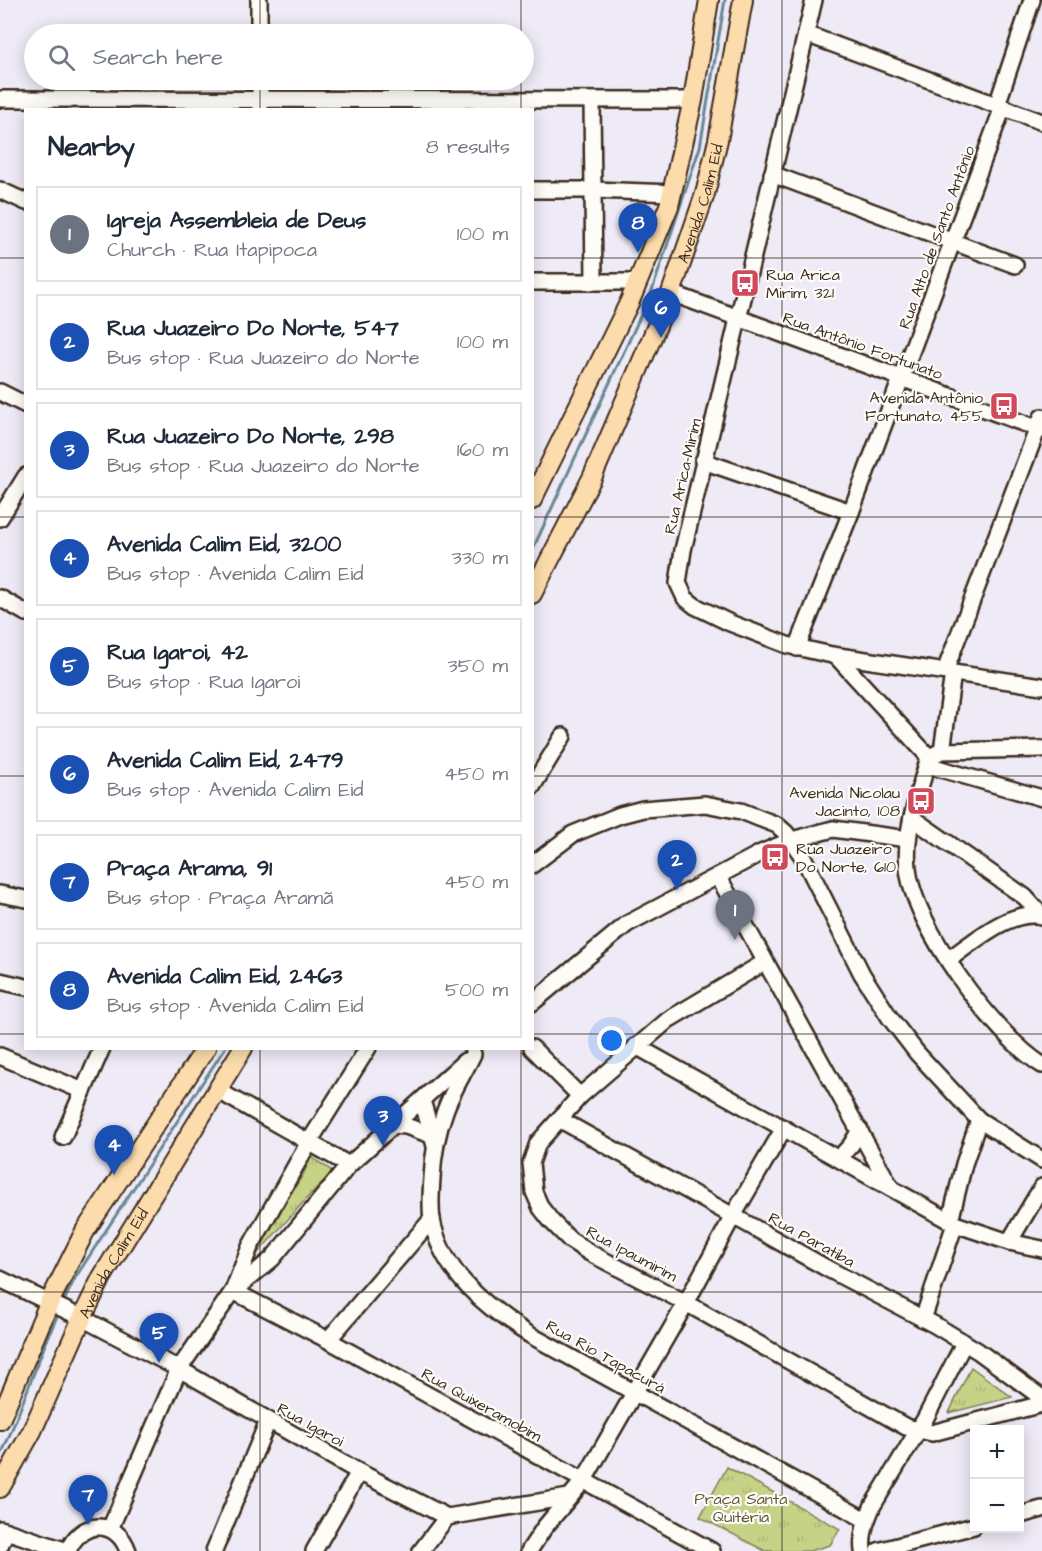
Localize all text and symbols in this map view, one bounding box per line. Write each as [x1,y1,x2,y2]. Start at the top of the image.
search box [24,24,534,90]
icon: search [45,41,78,74]
text: Search here [93,42,223,73]
text: Nearby [48,129,135,165]
text: 8 results [426,133,510,161]
street label: Avenida Calim Eid [672,142,729,266]
street label: Rua Alto de Santo Antônio [894,143,980,332]
pin: 8 [618,204,658,253]
text: Igreja Assembleia de Deus [107,205,366,236]
text: 1 [68,220,71,248]
text: 100 m [457,220,508,248]
text: Church · Rua Itapipoca [107,236,317,264]
place label: Rua Arica Mirim, 321 [766,264,840,304]
bus stop icon: Rua Arica Mirim, 321 [729,267,761,299]
pin: 6 [642,288,680,338]
street label: Rua Antônio Fortunato [780,307,946,385]
text: Rua Juazeiro Do Norte, 547 [107,313,399,344]
text: 2 [64,328,75,356]
text: 100 m [457,328,508,356]
text: Bus stop · Rua Juazeiro do Norte [107,344,420,372]
place label: Avenida Antônio Fortunato, 455 [865,387,984,427]
bus stop icon: Avenida Antônio Fortunato, 455 [988,390,1020,422]
street label: Rua Arica-Mirim [659,416,707,536]
text: Rua Juazeiro Do Norte, 298 [107,421,394,452]
text: 3 [64,436,75,464]
text: 160 m [457,436,508,464]
text: Bus stop · Rua Juazeiro do Norte [107,452,420,480]
text: Avenida Calim Eid, 3200 [107,529,341,560]
text: 4 [63,544,76,572]
text: 330 m [451,544,508,572]
text: Bus stop · Avenida Calim Eid [107,560,363,588]
text: Rua Igaroi, 42 [107,637,248,668]
text: 5 [62,652,77,680]
text: 350 m [447,652,508,680]
text: Bus stop · Rua Igaroi [107,668,300,696]
text: Avenida Calim Eid, 2479 [107,745,343,776]
text: 6 [63,760,76,788]
text: 450 m [444,760,508,788]
text: Bus stop · Avenida Calim Eid [107,776,363,804]
place label: Avenida Nicolau Jacinto, 108 [789,782,900,822]
bus stop icon: Avenida Nicolau Jacinto, 108 [905,785,937,817]
place label: Rua Juazeiro Do Norte, 610 [796,838,896,878]
pin: 2 [658,840,696,890]
bus stop icon: Rua Juazeiro Do Norte, 610 [759,841,791,873]
text: Praça Arama, 91 [107,853,272,884]
text: 7 [63,868,76,896]
text: 450 m [444,868,508,896]
text: Bus stop · Praça Aramã [107,884,333,912]
pin: 1 [716,890,754,940]
text: Avenida Calim Eid, 2463 [107,961,342,992]
text: 8 [63,976,76,1004]
text: 500 m [445,976,508,1004]
text: Bus stop · Avenida Calim Eid [107,992,363,1020]
your location [597,1026,626,1055]
pin: 3 [364,1096,403,1146]
pin: 4 [94,1126,134,1175]
street label: Avenida Calim Eid [74,1204,154,1322]
street label: Rua Paratiba [764,1207,859,1273]
street label: Rua Ipaumirim [582,1221,681,1287]
pin: 5 [140,1314,178,1363]
street label: Rua Rio Tapacurá [542,1315,669,1399]
street label: Rua Quixeramobim [417,1363,546,1447]
street label: Rua Igaroi [273,1398,348,1453]
map controls [970,1425,1024,1533]
button: + [970,1425,1024,1479]
pin: 7 [68,1476,107,1525]
button: − [970,1479,1024,1533]
park label: Praça Santa Quitéria [695,1488,787,1528]

